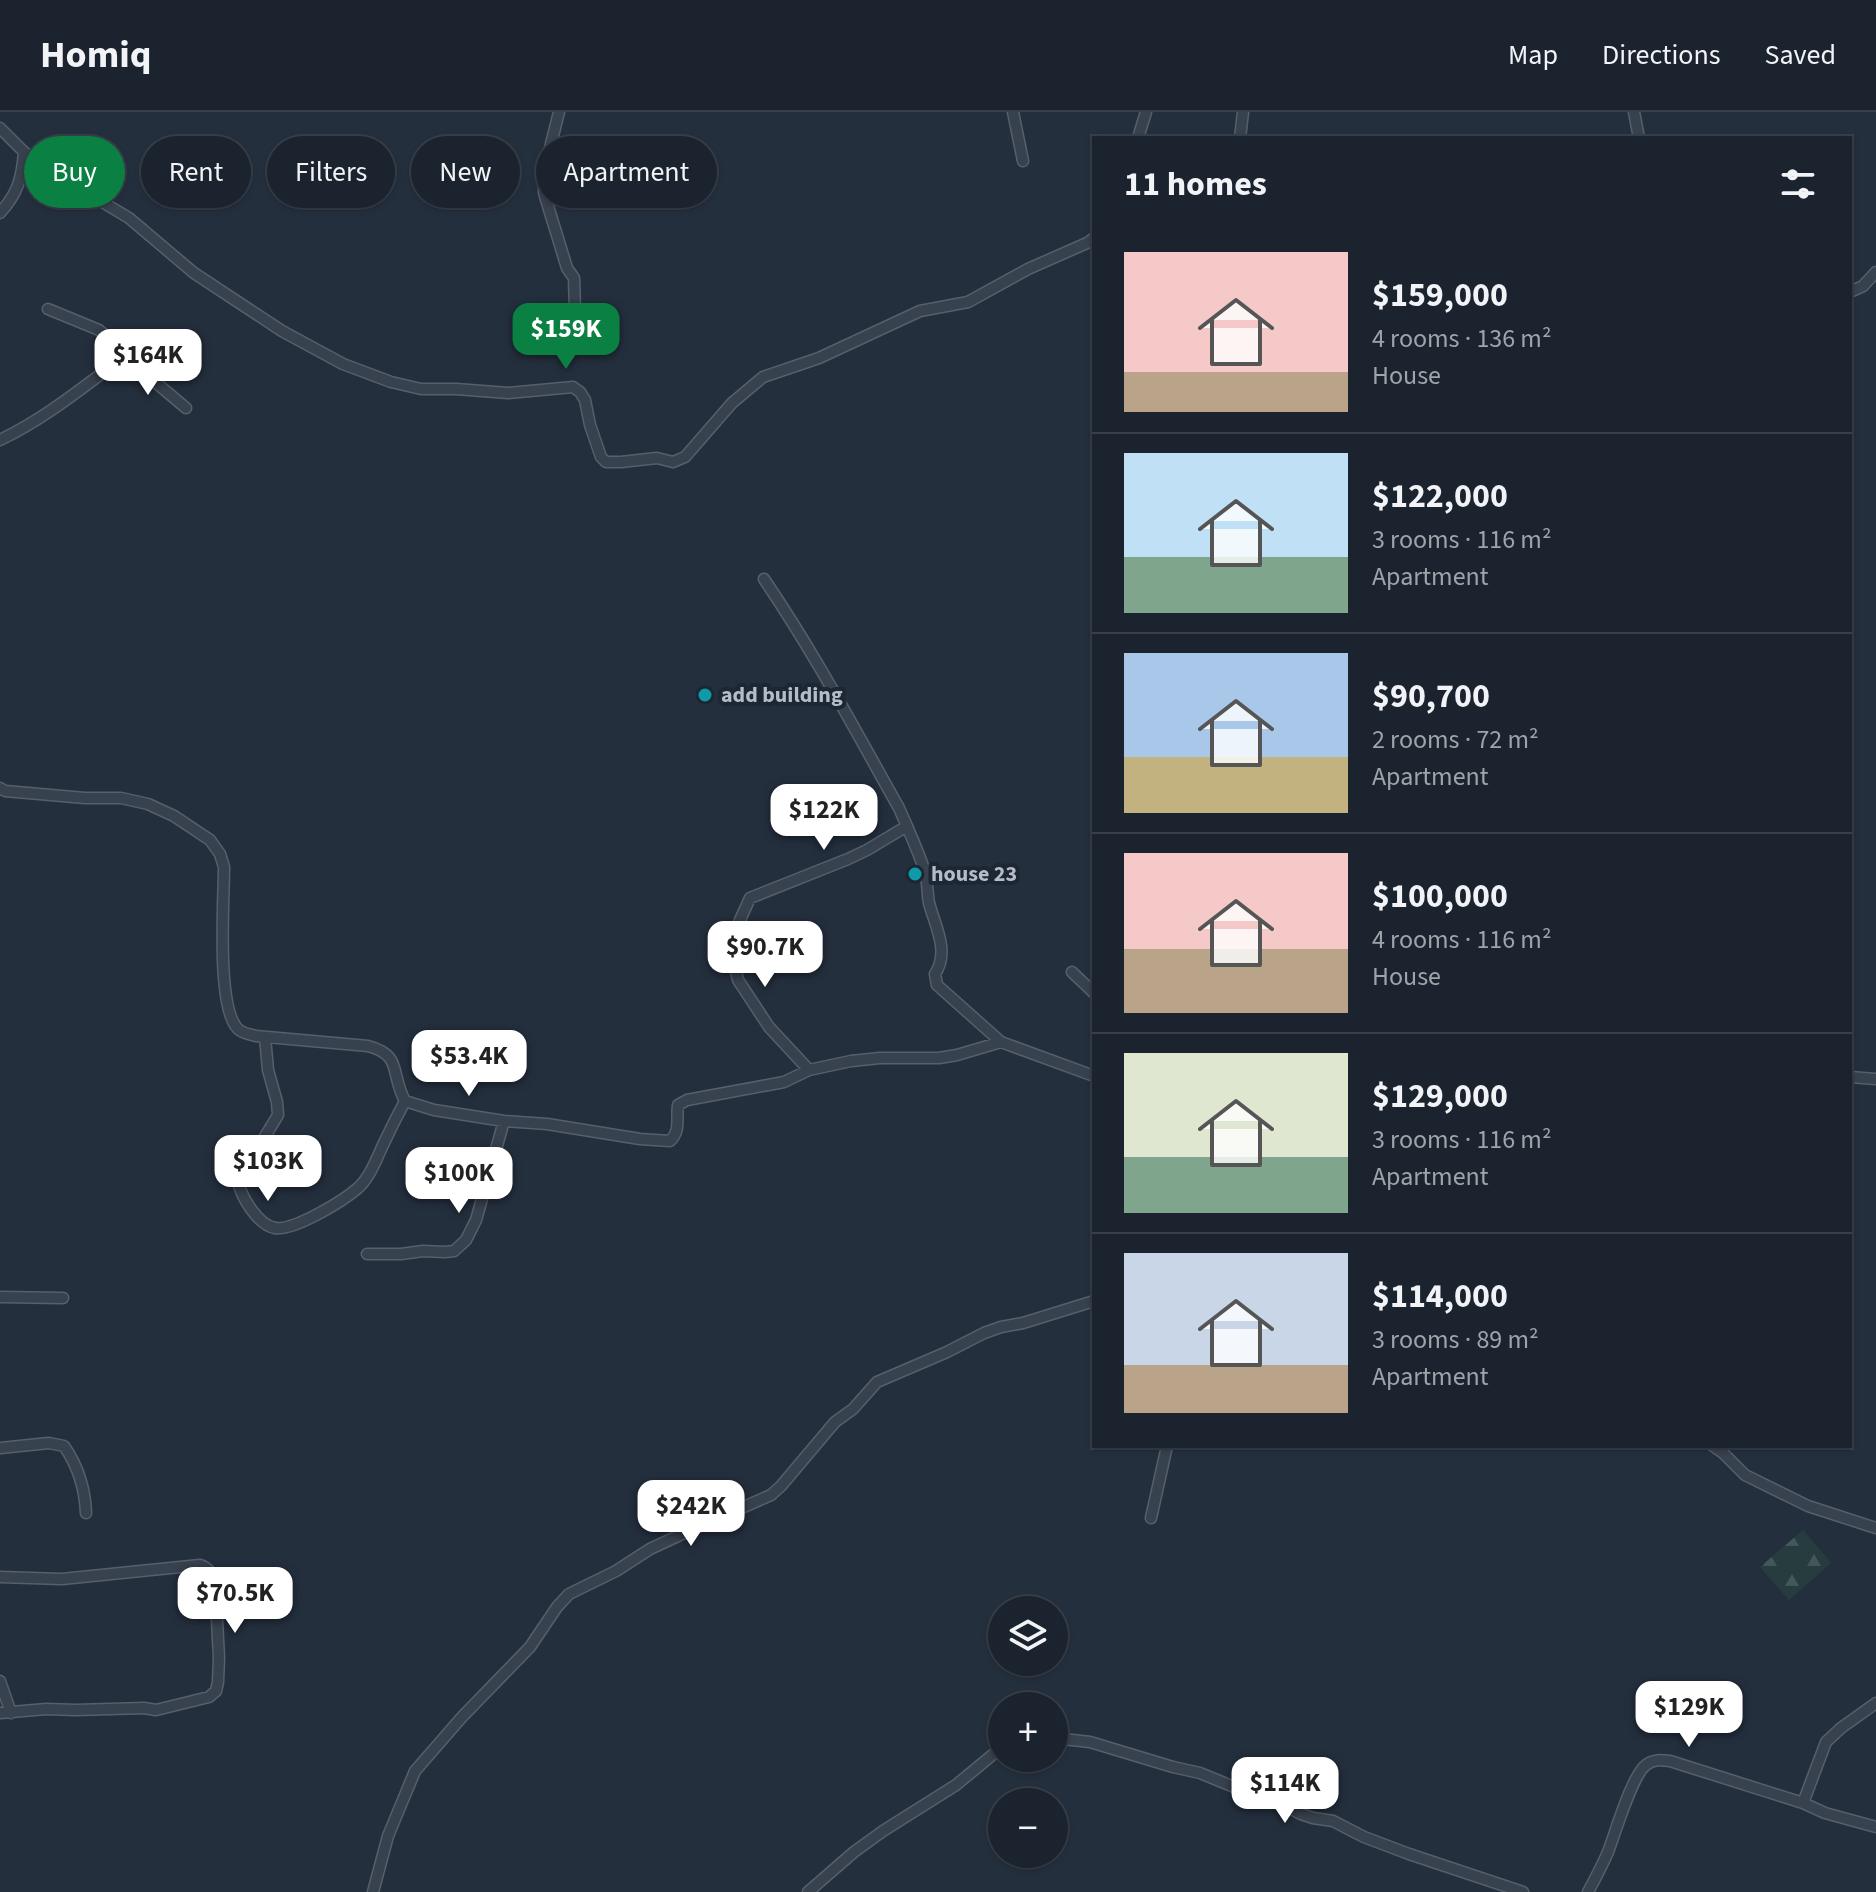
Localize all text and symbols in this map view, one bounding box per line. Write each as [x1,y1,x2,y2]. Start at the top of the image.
text: Homiq [40,28,152,82]
text: Map [1508,35,1558,75]
text: Directions [1602,35,1721,75]
text: Saved [1765,35,1836,75]
chip: Buy [24,136,125,208]
chip: Rent [141,136,251,208]
chip: Filters [267,136,395,208]
chip: New [411,136,520,208]
chip: Apartment [536,136,717,208]
text: 11 homes [1124,160,1267,209]
icon: filters [1776,162,1820,206]
text: $159,000 [1372,271,1508,320]
icon: home [1188,284,1284,380]
pin: $159K [510,303,622,371]
text: $159K [531,310,601,347]
text: 4 rooms · 136 m² [1372,320,1551,357]
pin: $164K [92,329,204,397]
text: $164K [113,336,183,373]
text: House [1372,357,1441,394]
text: $122,000 [1372,472,1508,521]
icon: home [1188,485,1284,581]
text: 3 rooms · 116 m² [1372,521,1551,558]
text: Apartment [1372,558,1489,595]
text: $90,700 [1372,672,1490,721]
place label: add building [721,679,843,711]
icon: home [1188,685,1284,781]
marker: add building [696,686,714,704]
text: 2 rooms · 72 m² [1372,721,1539,758]
text: Apartment [1372,758,1489,795]
pin: $122K [768,784,880,852]
text: $122K [789,791,859,828]
place label: house 23 [931,858,1017,890]
marker: house 23 [906,865,924,883]
text: $100,000 [1372,872,1508,921]
icon: home [1188,885,1284,981]
pin: $90.7K [700,921,830,989]
text: 4 rooms · 116 m² [1372,921,1551,958]
text: $90.7K [726,928,804,965]
text: House [1372,958,1441,995]
pin: $53.4K [404,1030,534,1098]
text: $53.4K [430,1037,508,1074]
text: $129,000 [1372,1072,1508,1121]
icon: home [1188,1085,1284,1181]
text: 3 rooms · 116 m² [1372,1121,1551,1158]
pin: $103K [212,1135,324,1203]
text: $103K [233,1142,303,1179]
pin: $100K [403,1147,515,1215]
text: $100K [424,1154,494,1191]
text: Apartment [1372,1158,1489,1195]
text: $114,000 [1372,1272,1508,1321]
icon: home [1188,1285,1284,1381]
text: 3 rooms · 89 m² [1372,1321,1539,1358]
text: Apartment [1372,1358,1489,1395]
pin: $242K [635,1480,747,1548]
text: $242K [656,1487,726,1524]
pin: $70.5K [170,1567,300,1635]
text: $70.5K [196,1574,274,1611]
map controls [988,1596,1068,1868]
button: layers [988,1596,1068,1676]
pin: $129K [1633,1681,1745,1749]
text: $129K [1654,1688,1724,1725]
button: + [988,1692,1068,1772]
pin: $114K [1229,1757,1341,1825]
text: $114K [1250,1764,1320,1801]
button: − [988,1788,1068,1868]

